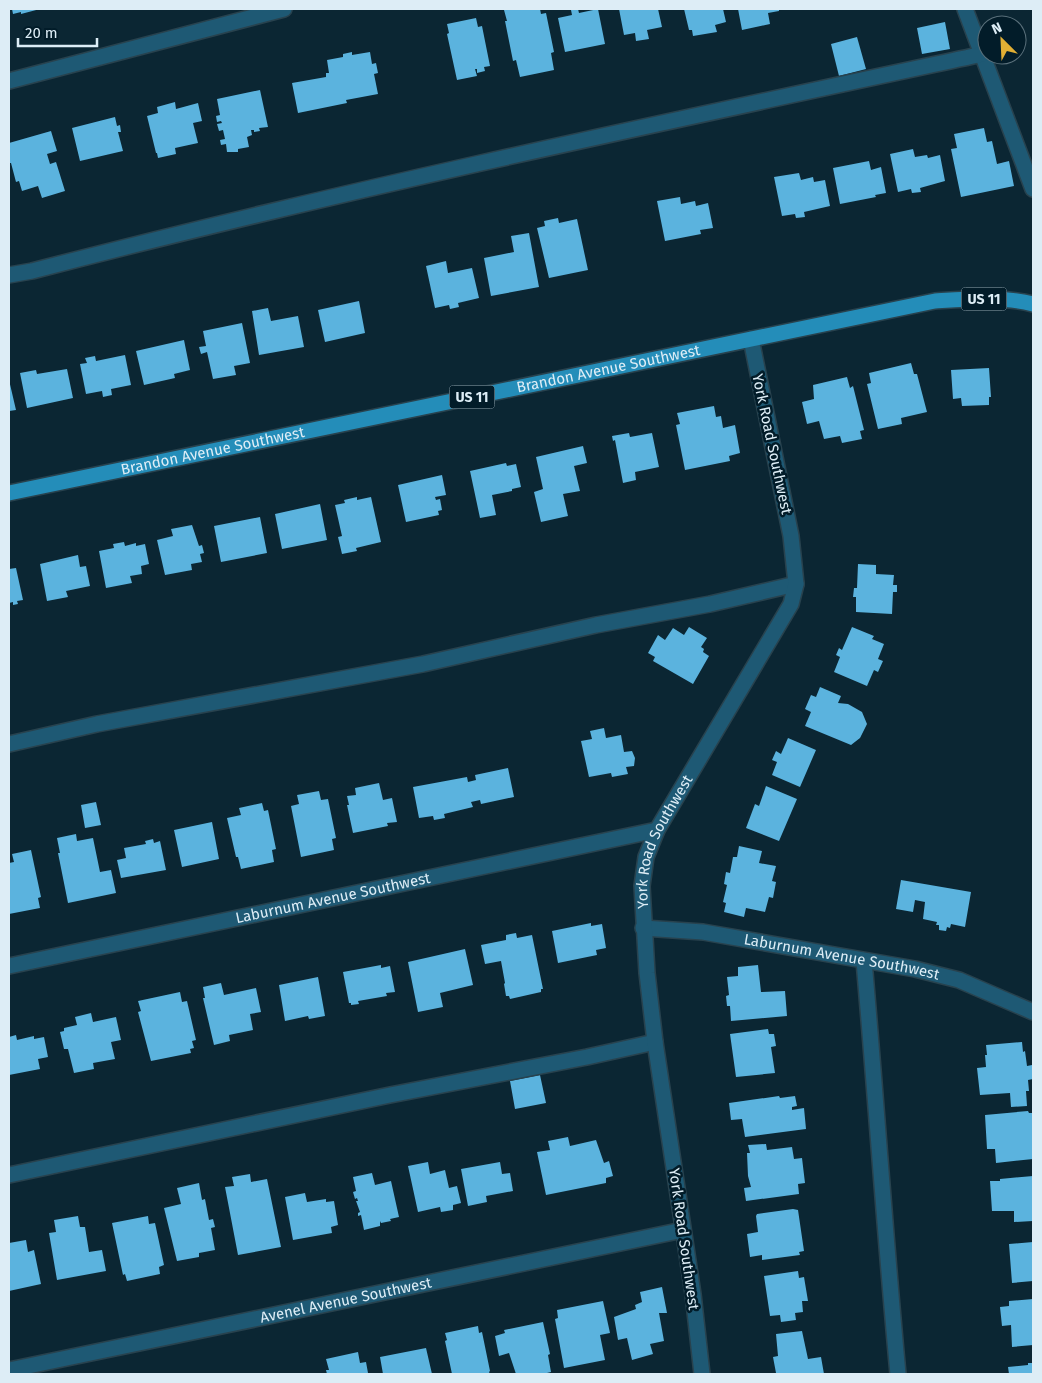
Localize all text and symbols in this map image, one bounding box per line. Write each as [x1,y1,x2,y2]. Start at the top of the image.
scale bar [18,15,96,47]
north arrow [977,15,1027,65]
text: N [989,19,1005,38]
text: 20 m [25,24,58,42]
road number: US 11 [962,288,1006,310]
street label: Brandon Avenue Southwest [515,341,702,397]
street label: York Road Southwest [748,372,796,517]
road number: US 11 [450,386,494,408]
street label: Brandon Avenue Southwest [119,423,307,479]
street label: York Road Southwest [633,771,697,909]
street label: Laburnum Avenue Southwest [234,869,432,927]
street label: Laburnum Avenue Southwest [742,930,942,984]
street label: York Road Southwest [665,1167,703,1312]
street label: Avenel Avenue Southwest [258,1273,434,1327]

